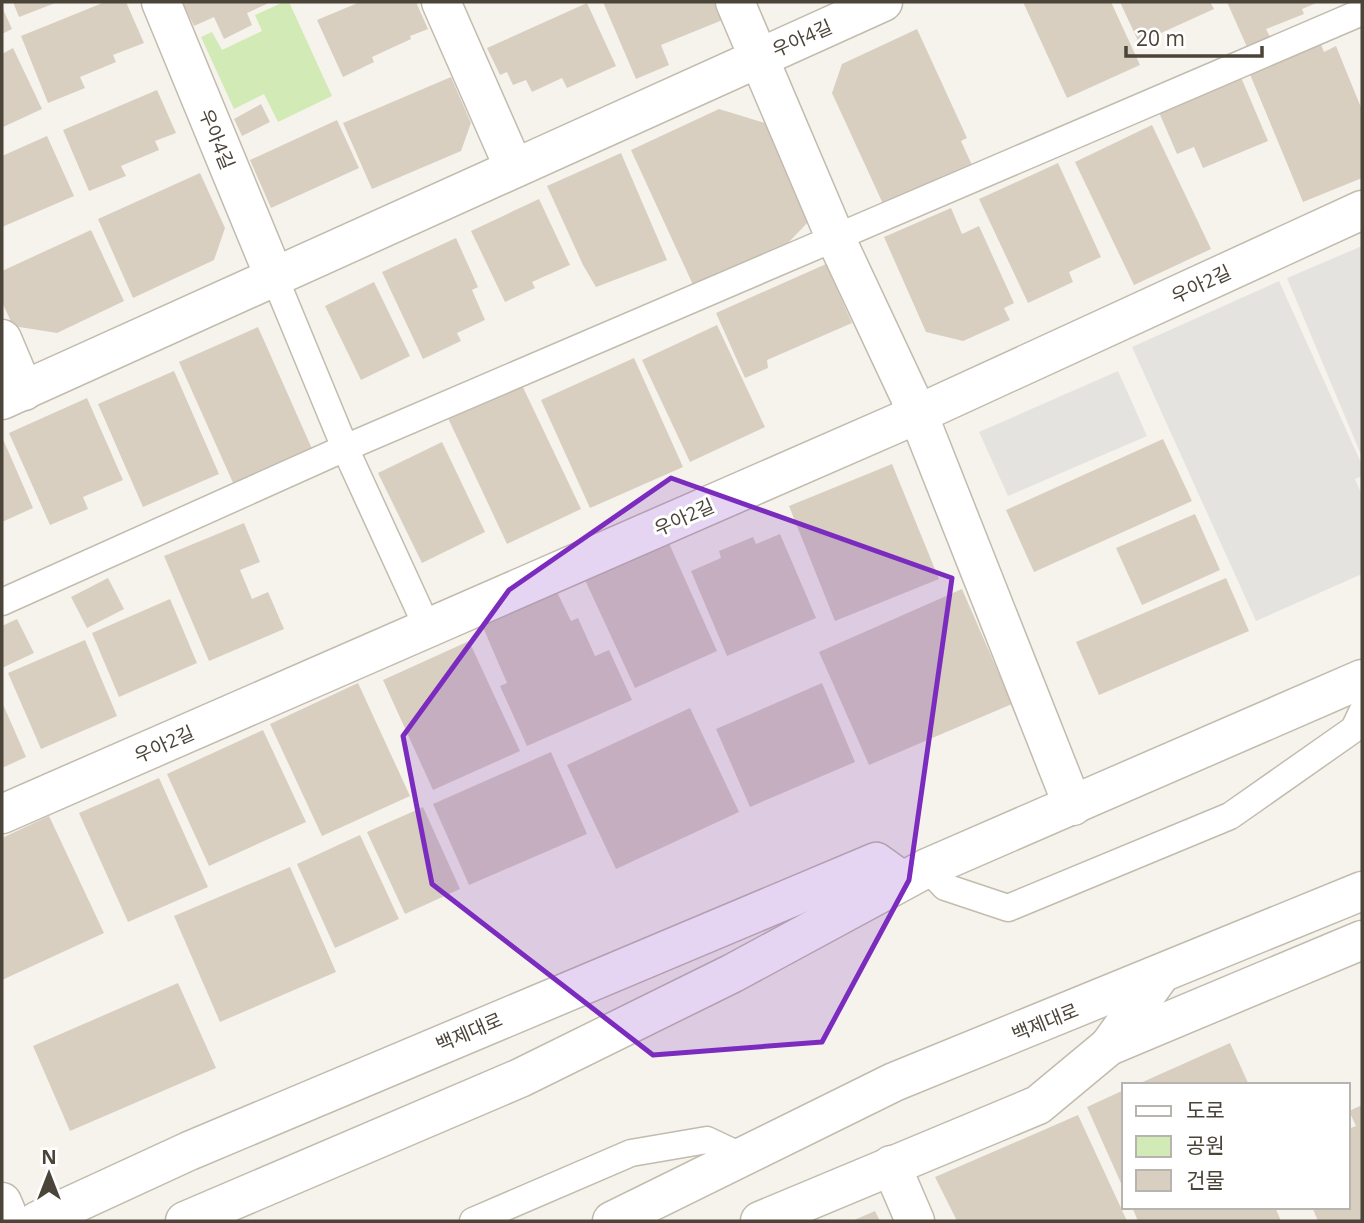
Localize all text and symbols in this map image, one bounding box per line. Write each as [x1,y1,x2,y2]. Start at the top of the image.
street label: 우아4길 [768,13,836,63]
scale bar [1126,14,1262,58]
text: 20 m [1136,24,1185,52]
street label: 우아4길 [193,105,241,173]
street label: 우아2길 [1167,259,1235,309]
street label: 우아2길 [650,492,718,542]
street label: 우아2길 [130,719,198,769]
street label: 백제대로 [1008,997,1082,1047]
street label: 백제대로 [432,1006,506,1058]
legend [1122,1083,1350,1209]
text: 도로 [1186,1096,1225,1124]
text: 공원 [1186,1131,1225,1159]
north arrow [14,1139,84,1209]
text: N [41,1144,57,1170]
text: 건물 [1186,1166,1225,1194]

